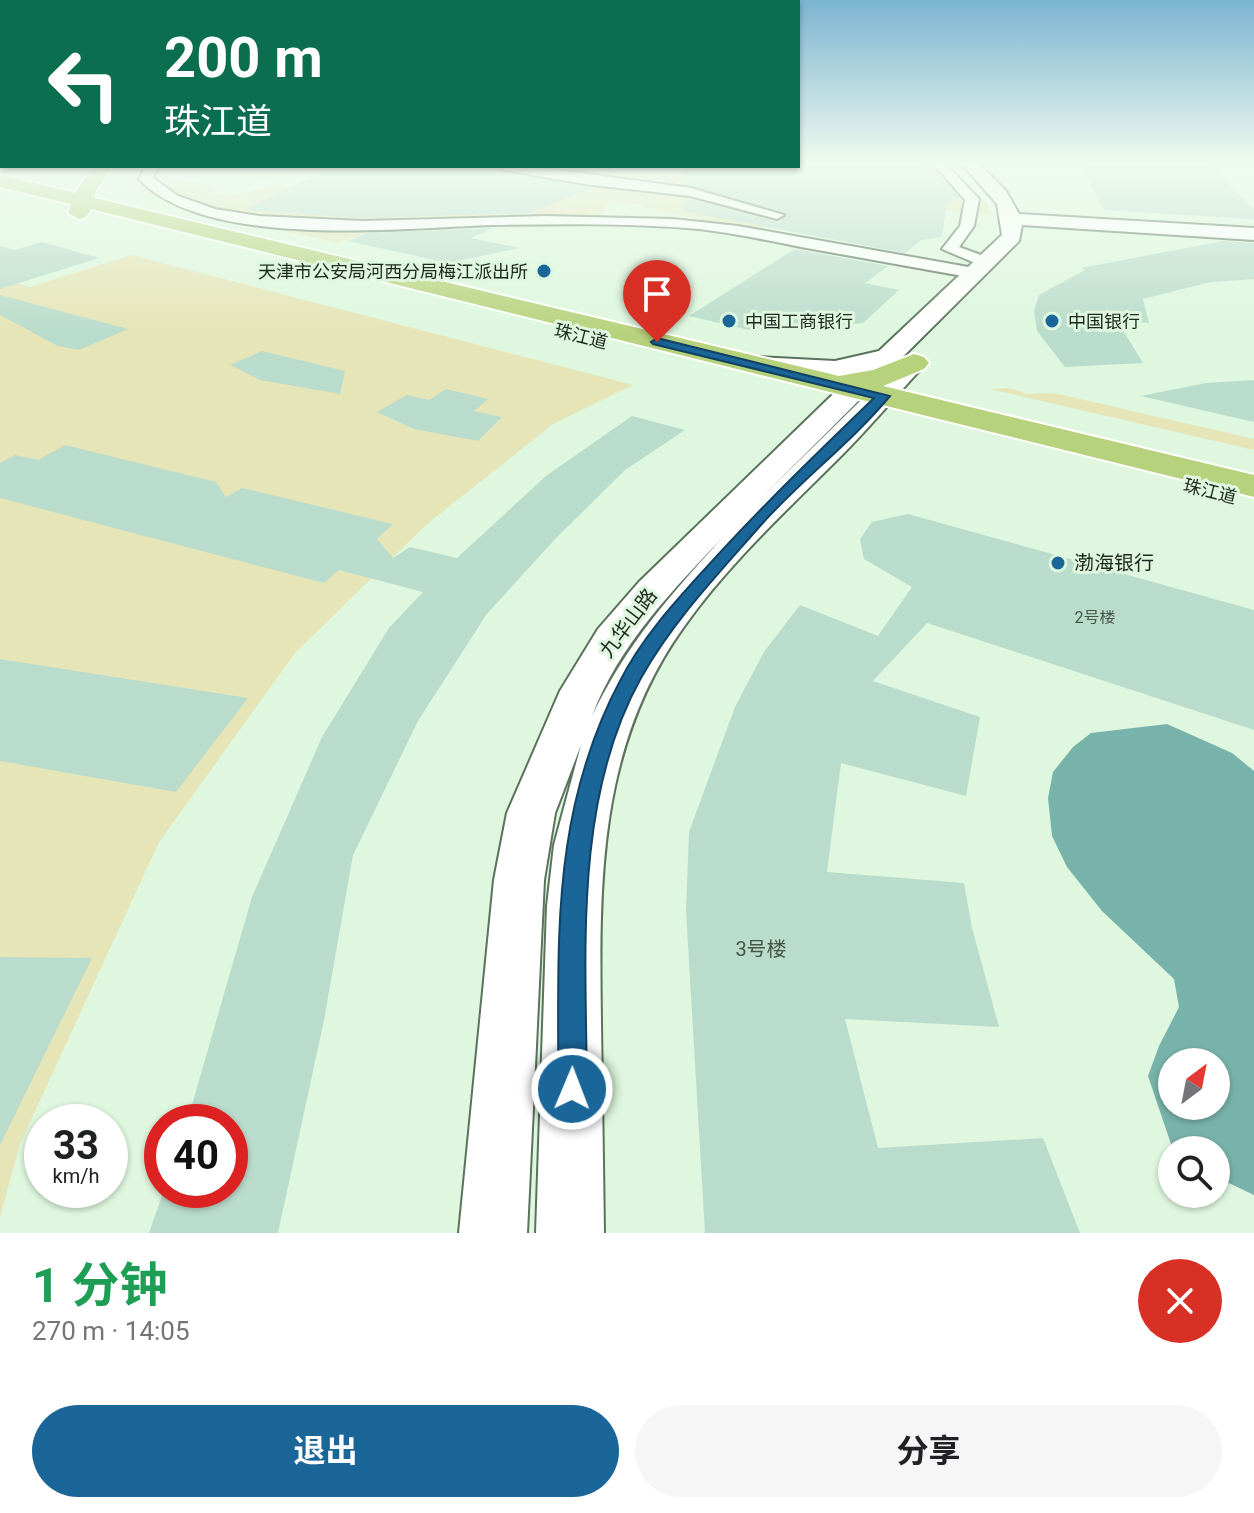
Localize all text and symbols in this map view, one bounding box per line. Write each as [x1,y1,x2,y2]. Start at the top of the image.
text: 200 m [164,25,323,91]
icon: left [32,32,136,136]
text: 珠江道 [164,101,272,143]
pin [623,260,691,342]
place label: 天津市公安局河西分局梅江派出所 [258,261,528,282]
marker: 天津市公安局河西分局梅江派出所 [535,262,553,280]
icon: arrive [635,272,679,316]
place label: 中国工商银行 [745,311,853,332]
place label: 中国银行 [1068,311,1140,332]
marker: 中国工商银行 [720,312,738,330]
marker: 中国银行 [1043,312,1061,330]
street label: 珠江道 [552,319,610,353]
street label: 珠江道 [1181,474,1239,508]
place label: 渤海银行 [1074,551,1154,575]
marker: 渤海银行 [1049,554,1067,572]
street label: 九华山路 [594,584,662,662]
house number: 2号楼 [1075,608,1116,627]
house number: 3号楼 [735,937,787,961]
position arrow [530,1047,614,1131]
north arrow [1158,1048,1230,1120]
map controls [1158,1048,1230,1208]
speed limit sign: 40 [144,1104,248,1208]
text: 33 [53,1122,99,1169]
button: search [1158,1136,1230,1208]
text: km/h [53,1164,99,1188]
text: 1 分钟 [32,1257,167,1314]
button: close [1138,1259,1222,1343]
text: 270 m · 14:05 [32,1316,190,1346]
button: 退出 [32,1405,619,1497]
button: 分享 [635,1405,1222,1497]

